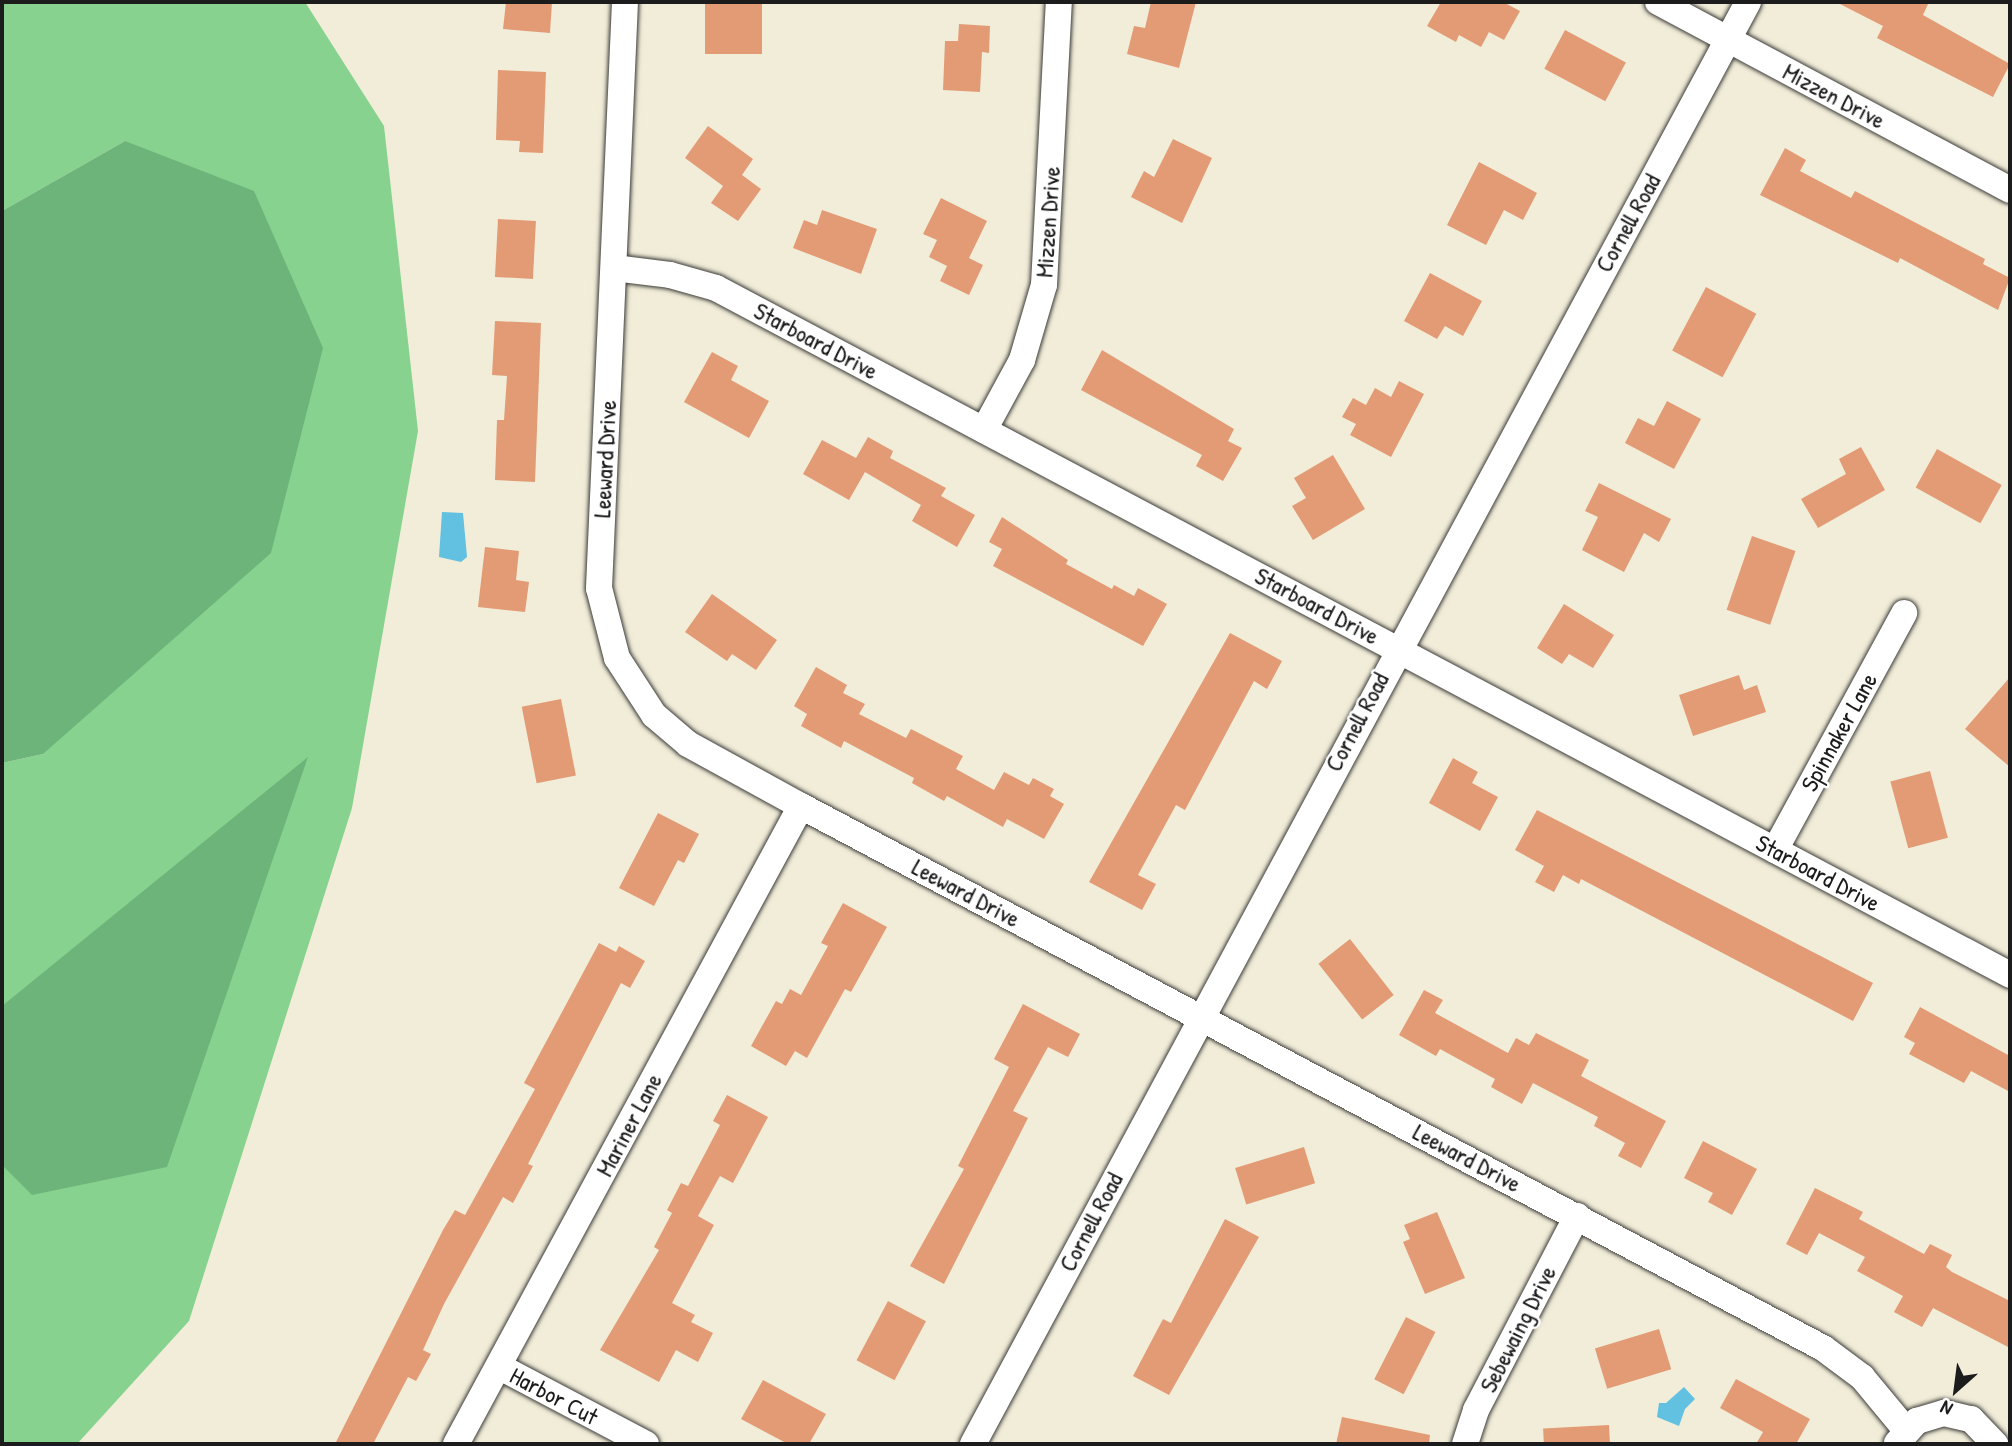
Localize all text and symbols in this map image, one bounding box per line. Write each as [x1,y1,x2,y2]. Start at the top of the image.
street label: Mizzen Drive [1778,57,1890,135]
street label: Mizzen Drive [1030,165,1066,279]
street label: Cornell Road [1589,169,1667,277]
street label: Starboard Drive [749,296,883,386]
street label: Leeward Drive [588,399,622,519]
street label: Starboard Drive [1250,561,1384,651]
street label: Cornell Road [1319,668,1395,776]
street label: Spinnaker Lane [1795,668,1883,796]
street label: Starboard Drive [1751,828,1885,918]
street label: Leeward Drive [907,853,1025,933]
street label: Mariner Lane [590,1069,668,1181]
street label: Leeward Drive [1408,1118,1526,1198]
street label: Cornell Road [1053,1168,1129,1276]
street label: Sebewaing Drive [1474,1261,1562,1397]
north arrow [1921,1355,1991,1425]
street label: Harbor Cut [505,1361,603,1431]
text: N [1936,1395,1957,1422]

